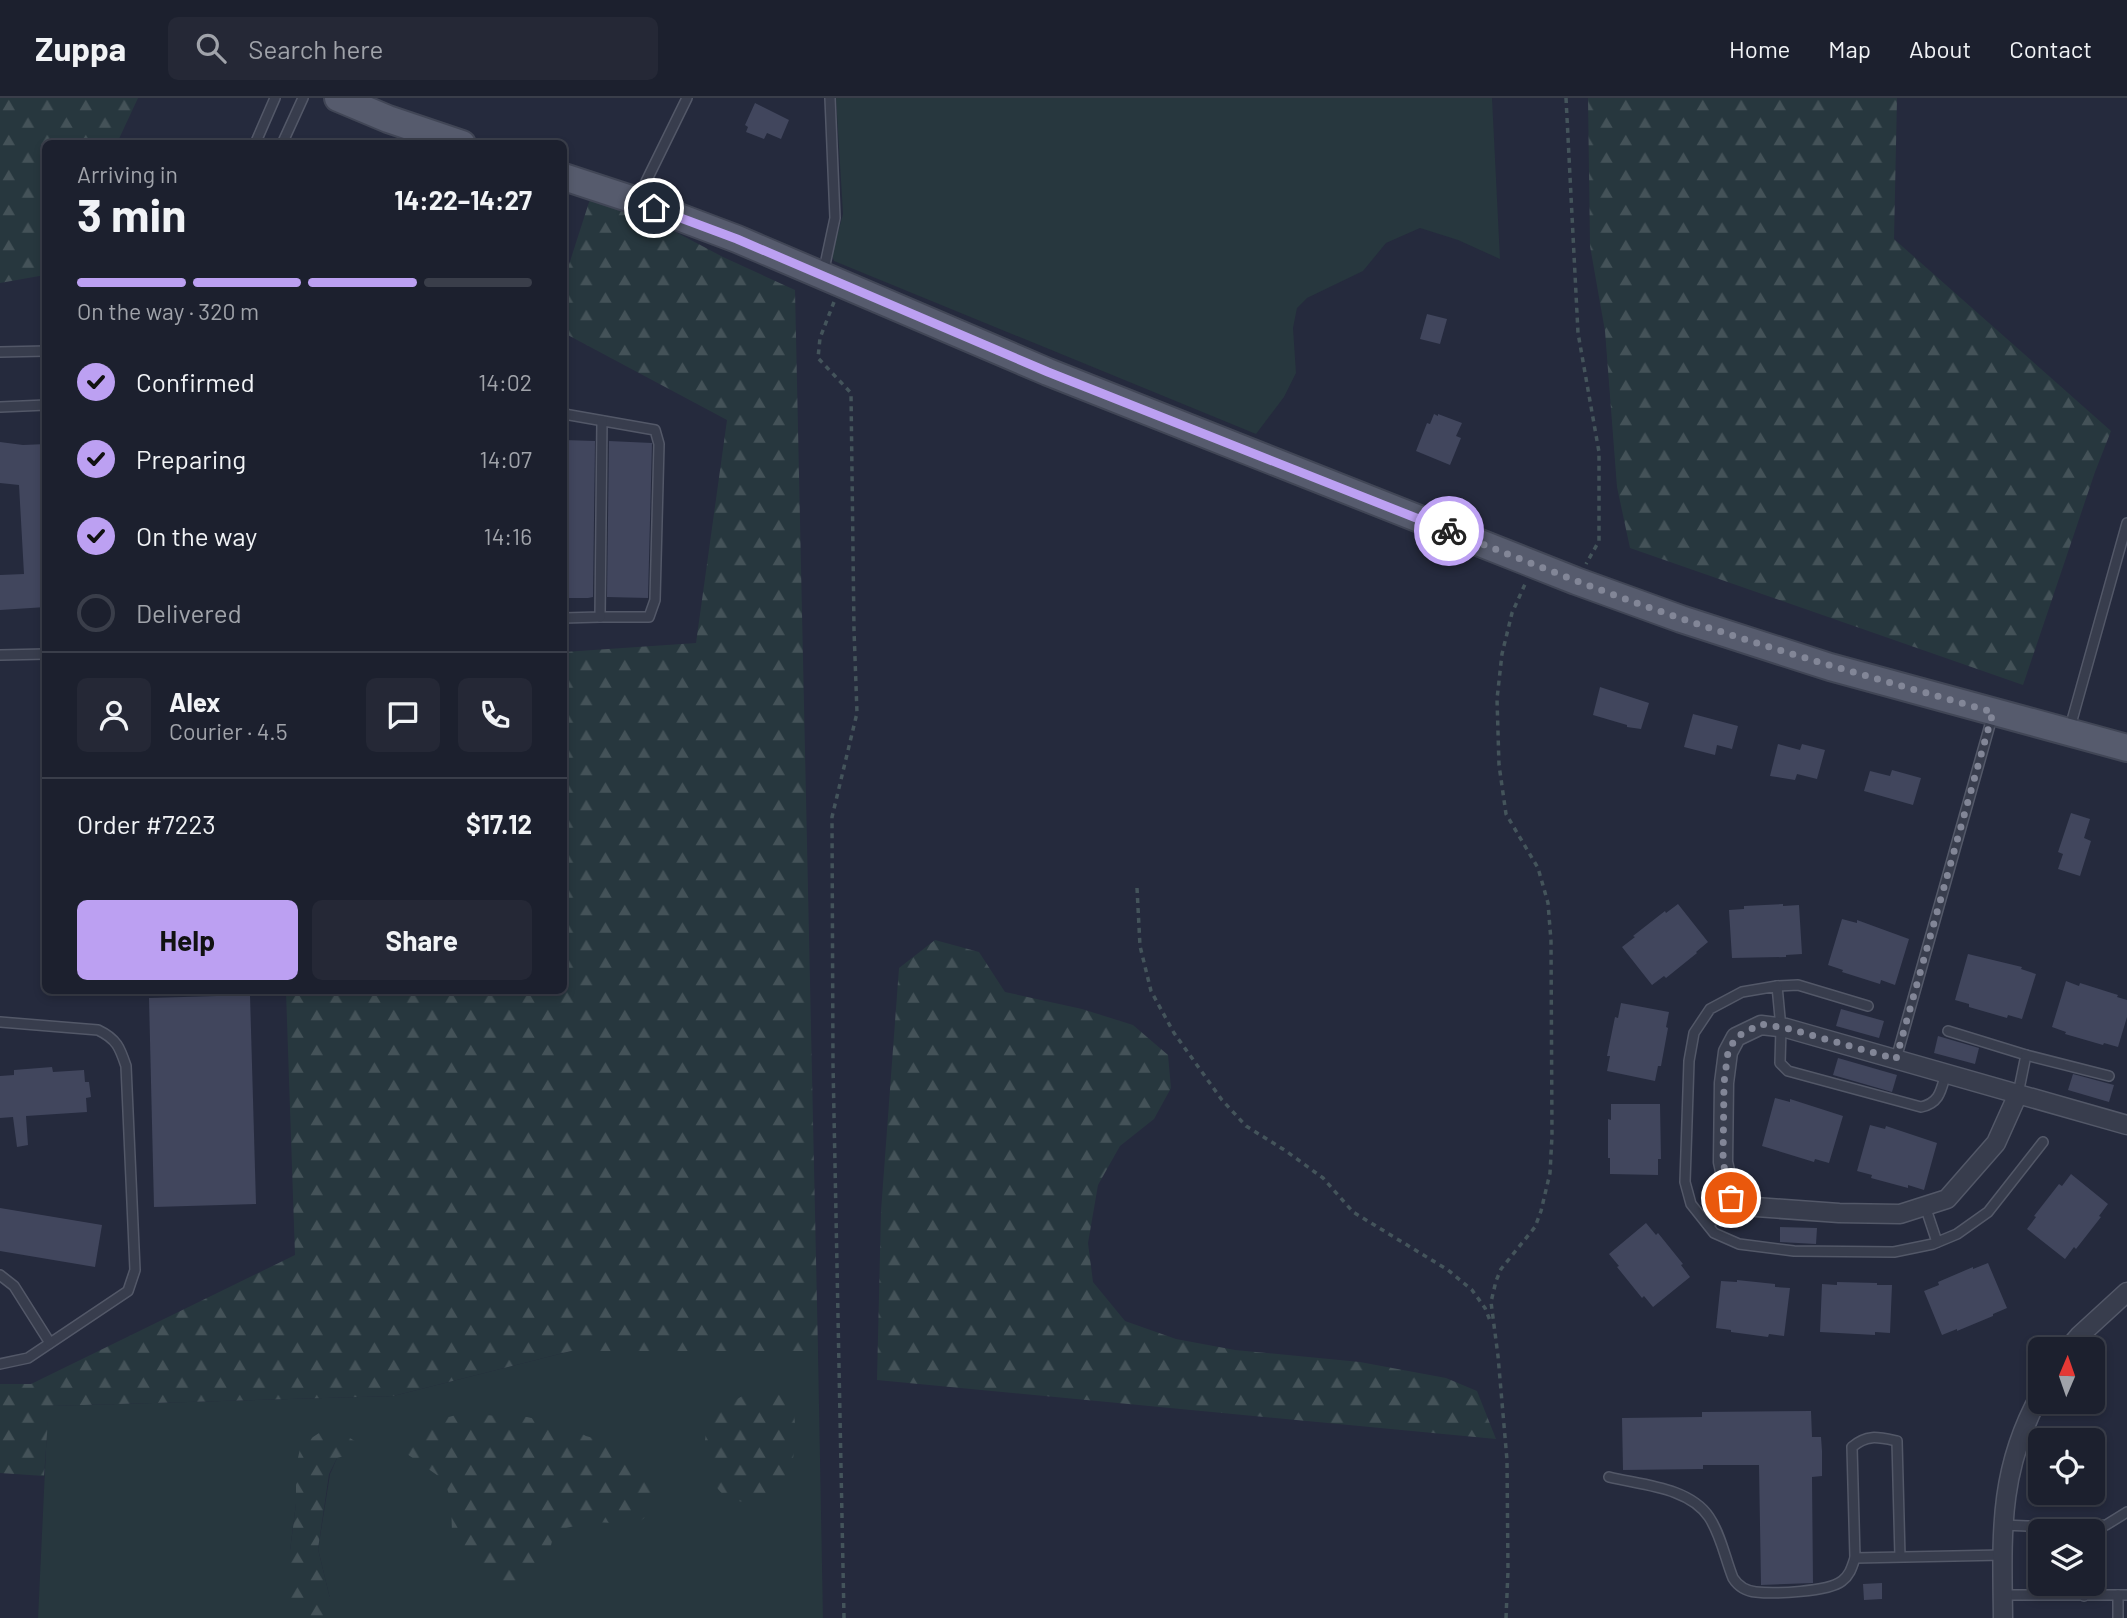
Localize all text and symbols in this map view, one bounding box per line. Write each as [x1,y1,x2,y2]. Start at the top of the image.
search box [168,17,658,80]
text: Zuppa [35,28,126,68]
icon: search [192,29,230,67]
text: Search here [248,33,383,64]
text: Home [1729,34,1790,63]
text: Map [1828,34,1871,63]
text: About [1909,34,1971,63]
text: Contact [2009,34,2092,63]
text: Arriving in [77,160,178,188]
pin [624,178,684,238]
text: 14:22–14:27 [394,184,532,215]
text: 3 min [77,186,186,241]
icon: home [635,189,673,227]
text: On the way · 320 m [77,297,259,325]
icon: check [77,363,115,401]
text: Confirmed [136,366,255,397]
text: 14:02 [478,368,532,396]
icon: check [77,440,115,478]
text: Preparing [136,443,246,474]
text: 14:07 [480,445,532,473]
courier [1414,496,1484,566]
icon: bike [1430,512,1468,550]
icon: check [77,517,115,555]
text: On the way [136,520,257,551]
text: 14:16 [484,522,532,550]
text: Delivered [136,597,242,628]
button: person [77,678,151,752]
button: chat [366,678,440,752]
button: phone [458,678,532,752]
text: Alex [169,686,220,717]
text: Courier · 4.5 [169,717,288,745]
text: Order #7223 [77,808,216,839]
text: $17.12 [466,808,532,839]
button: Help [77,900,298,980]
button: Share [312,900,532,980]
pin [1701,1168,1761,1228]
icon: bag [1712,1179,1750,1217]
north arrow [2028,1337,2105,1414]
map controls [2028,1337,2105,1596]
button: locate [2028,1428,2105,1505]
button: layers [2028,1519,2105,1596]

